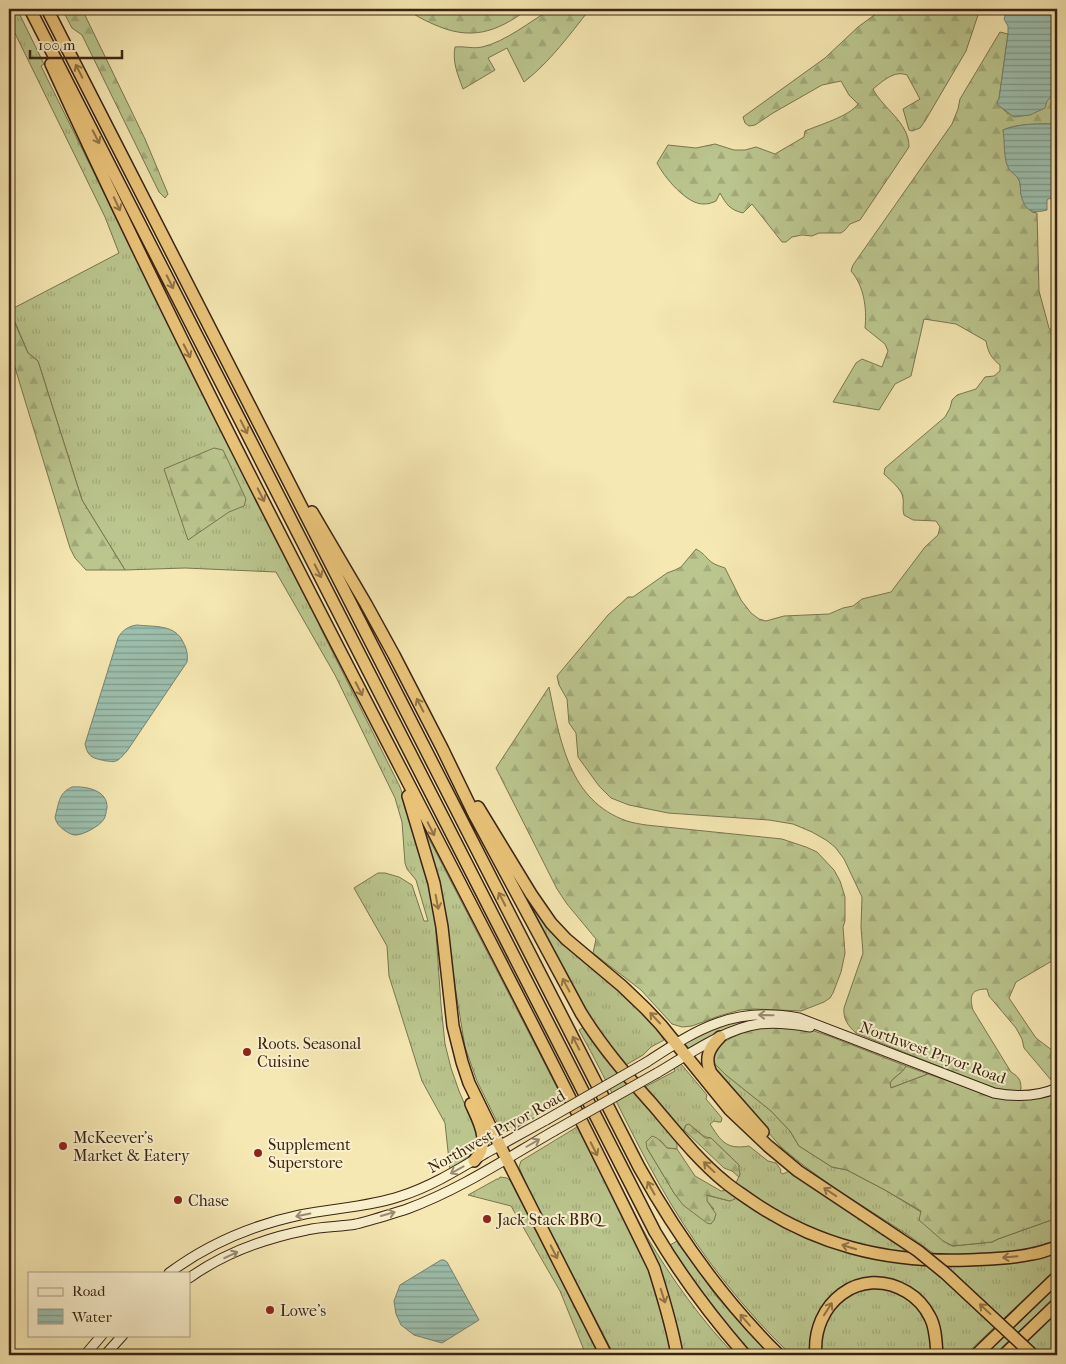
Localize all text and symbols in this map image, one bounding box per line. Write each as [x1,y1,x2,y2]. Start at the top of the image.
scale bar [30,28,122,60]
text: 100 m [38,36,76,54]
one-way arrow [74,64,83,79]
one-way arrow [92,129,101,144]
one-way arrow [113,196,122,211]
one-way arrow [166,274,175,289]
one-way arrow [182,343,192,358]
one-way arrow [239,419,249,434]
one-way arrow [256,488,266,503]
one-way arrow [314,563,323,578]
one-way arrow [355,681,364,696]
one-way arrow [415,697,425,712]
one-way arrow [426,822,436,837]
one-way arrow [497,892,506,907]
one-way arrow [433,893,442,909]
one-way arrow [561,978,570,993]
one-way arrow [758,1010,774,1019]
one-way arrow [649,1012,661,1025]
street label: Northwest Pryor Road [857,1017,1009,1088]
place label: Roots. Seasonal Cuisine [257,1034,362,1071]
one-way arrow [571,1036,581,1051]
marker: Roots. Seasonal Cuisine [241,1046,253,1058]
street label: Northwest Pryor Road [424,1086,569,1177]
place label: McKeever's Market & Eatery [73,1128,190,1165]
place label: Supplement Superstore [268,1135,351,1172]
one-way arrow [526,1137,540,1147]
marker: McKeever's Market & Eatery [57,1140,69,1152]
one-way arrow [589,1141,599,1156]
marker: Supplement Superstore [252,1147,264,1159]
one-way arrow [703,1161,715,1173]
one-way arrow [450,1165,465,1175]
one-way arrow [646,1180,656,1195]
one-way arrow [823,1187,837,1197]
place label: Chase [188,1191,229,1210]
marker: Chase [172,1194,184,1206]
one-way arrow [379,1209,395,1219]
place label: Jack Stack BBQ [495,1210,608,1229]
one-way arrow [295,1211,311,1221]
marker: Jack Stack BBQ [481,1213,493,1225]
one-way arrow [841,1241,857,1251]
one-way arrow [549,1244,559,1259]
one-way arrow [223,1249,238,1259]
one-way arrow [1002,1252,1018,1262]
legend [28,1272,190,1336]
text: Road [72,1282,106,1300]
one-way arrow [658,1287,668,1303]
place label: Lowe's [280,1301,326,1320]
one-way arrow [823,1303,833,1317]
one-way arrow [979,1303,992,1315]
marker: Lowe's [264,1304,276,1316]
text: Water [71,1308,112,1326]
one-way arrow [740,1313,751,1326]

